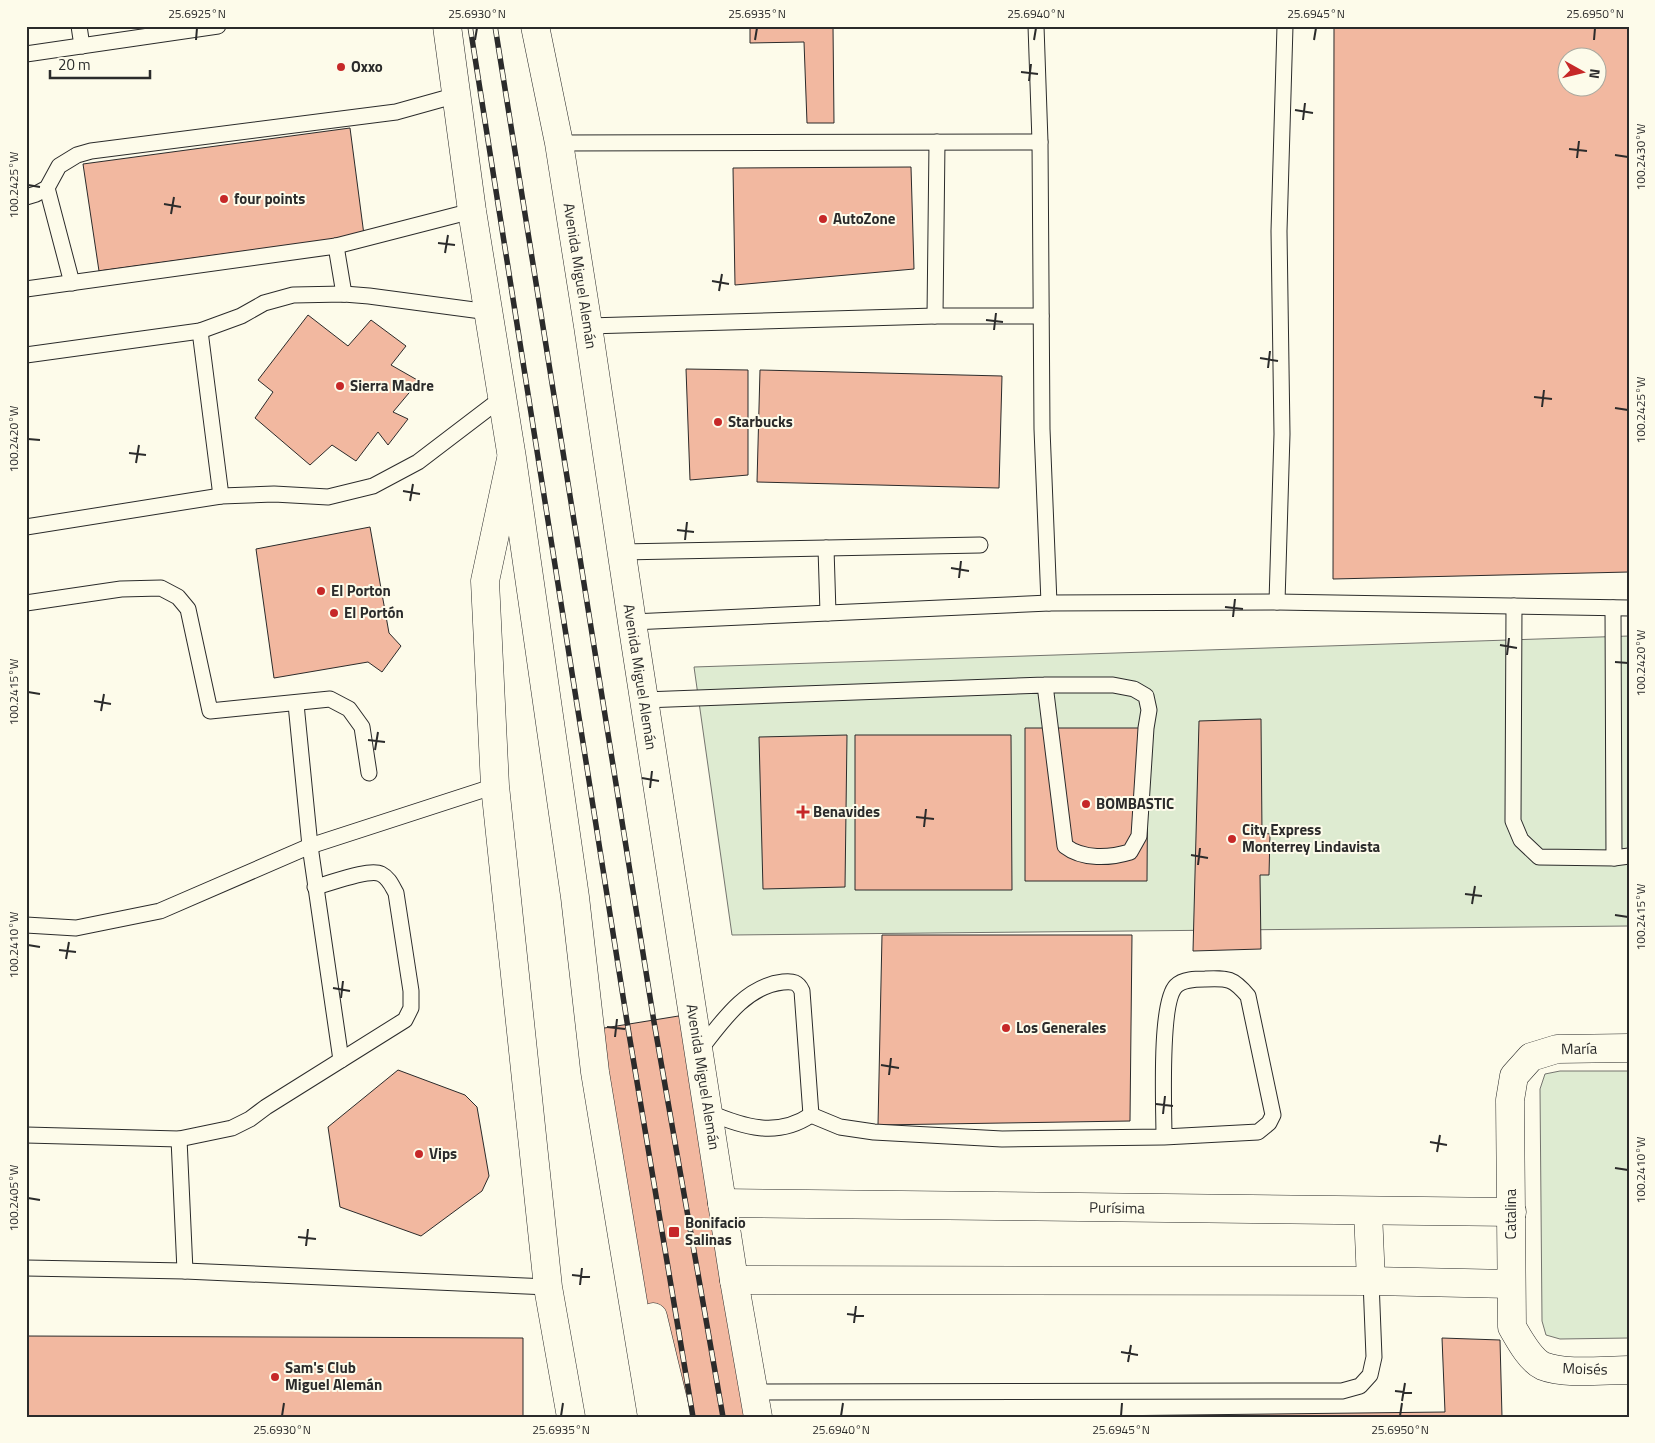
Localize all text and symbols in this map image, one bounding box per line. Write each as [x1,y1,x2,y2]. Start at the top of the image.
text: 25.6925°N [168,4,226,23]
text: 25.6930°N [448,4,506,23]
text: 25.6935°N [728,4,786,23]
text: 25.6940°N [1007,4,1065,23]
text: 25.6945°N [1287,4,1345,23]
text: 25.6950°N [1566,4,1624,23]
scale bar [50,48,150,80]
north arrow [1558,48,1608,98]
text: 20 m [58,53,91,76]
place label: Oxxo [351,55,383,78]
marker: Oxxo [335,61,347,73]
text: N [1584,68,1606,80]
text: 100.2430°W [1631,123,1650,191]
text: 100.2425°W [4,151,23,219]
place label: four points [234,187,305,210]
marker: four points [218,193,230,205]
street label: Avenida Miguel Alemán [558,201,603,351]
place label: AutoZone [833,207,896,230]
marker: AutoZone [817,213,829,225]
place label: Sierra Madre [350,374,434,397]
text: 100.2425°W [1631,376,1650,444]
marker: Sierra Madre [334,380,346,392]
text: 100.2420°W [4,405,23,473]
place label: Starbucks [728,410,793,433]
marker: Starbucks [712,416,724,428]
place label: El Porton [331,579,391,602]
marker: El Porton [315,585,327,597]
place label: El Portón [344,601,404,624]
street label: Avenida Miguel Alemán [618,602,663,752]
marker: El Portón [328,607,340,619]
text: 100.2420°W [1631,629,1650,697]
text: 100.2415°W [4,658,23,726]
place label: BOMBASTIC [1096,792,1174,815]
marker: BOMBASTIC [1080,798,1092,810]
place label: Benavides [813,800,880,823]
marker: Benavides [797,806,809,818]
place label: City Express Monterrey Lindavista [1242,818,1381,858]
marker: City Express Monterrey Lindavista [1226,833,1238,845]
text: 100.2415°W [1631,883,1650,951]
text: 100.2410°W [4,911,23,979]
street label: Avenida Miguel Alemán [681,1002,726,1152]
place label: Los Generales [1016,1016,1106,1039]
marker: Los Generales [1000,1022,1012,1034]
street label: María [1561,1037,1598,1060]
text: 100.2410°W [1631,1136,1650,1204]
place label: Vips [429,1142,457,1165]
marker: Vips [413,1148,425,1160]
text: 100.2405°W [4,1164,23,1232]
street label: Catalina [1499,1188,1522,1239]
street label: Purísima [1089,1196,1146,1219]
place label: Bonifacio Salinas [685,1211,746,1251]
marker: Bonifacio Salinas [667,1225,681,1239]
place label: Sam's Club Miguel Alemán [285,1356,382,1396]
street label: Moisés [1562,1356,1608,1381]
marker: Sam's Club Miguel Alemán [269,1371,281,1383]
text: 25.6930°N [253,1420,311,1439]
text: 25.6935°N [532,1420,590,1439]
text: 25.6940°N [812,1420,870,1439]
text: 25.6945°N [1092,1420,1150,1439]
text: 25.6950°N [1371,1420,1429,1439]

